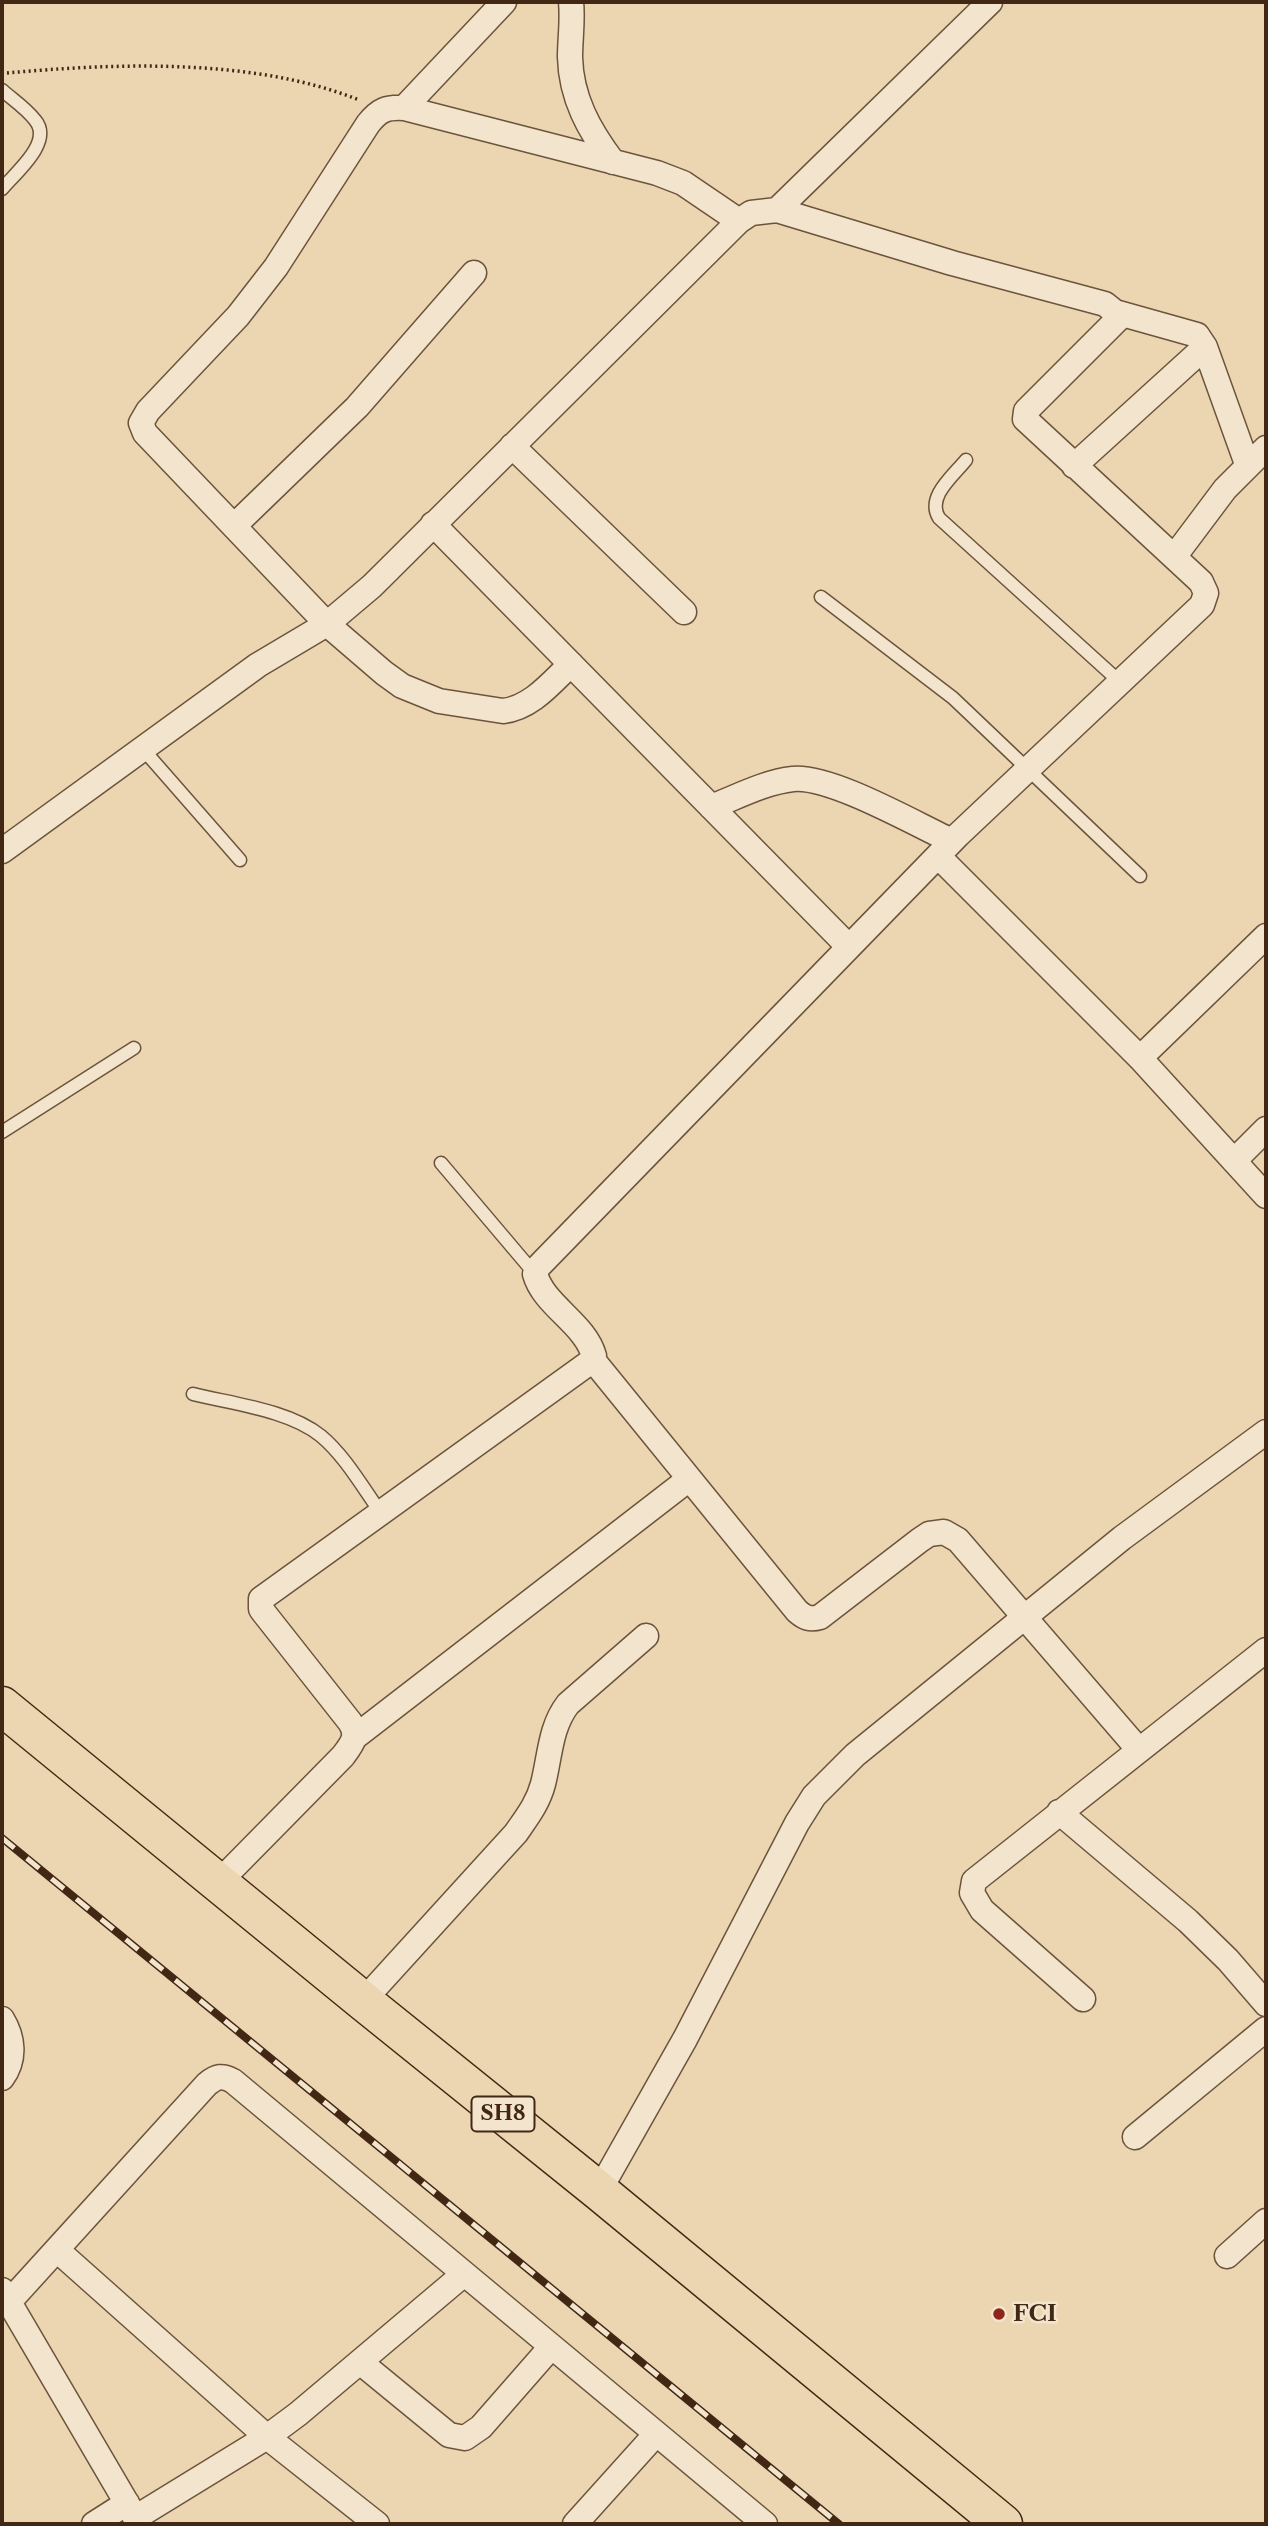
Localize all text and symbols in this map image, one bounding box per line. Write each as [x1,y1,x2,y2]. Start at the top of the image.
road number: SH8 [472,2096,534,2132]
place label: FCI [1013,2300,1057,2328]
marker: FCI [991,2306,1007,2322]

